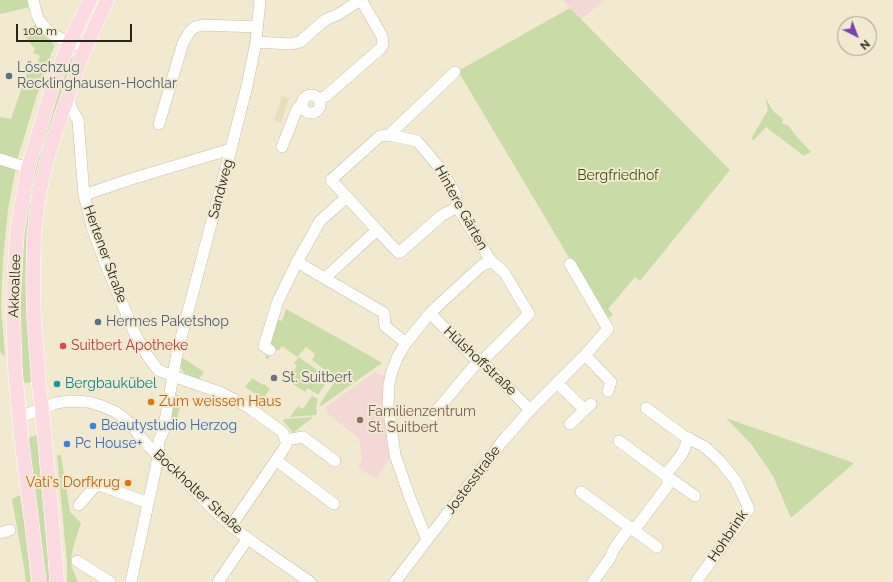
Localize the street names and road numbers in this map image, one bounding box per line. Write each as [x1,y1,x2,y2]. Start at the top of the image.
street label: Sandweg [205,157,237,221]
street label: Hintere Gärten [431,163,491,253]
street label: Hertener Straße [80,203,130,305]
street label: Akkoallee [5,254,25,318]
street label: Hülshoffstraße [440,323,520,399]
street label: Jostesstraße [442,443,504,517]
street label: Bockholter Straße [150,446,246,538]
street label: Hohbrink [705,507,751,565]

